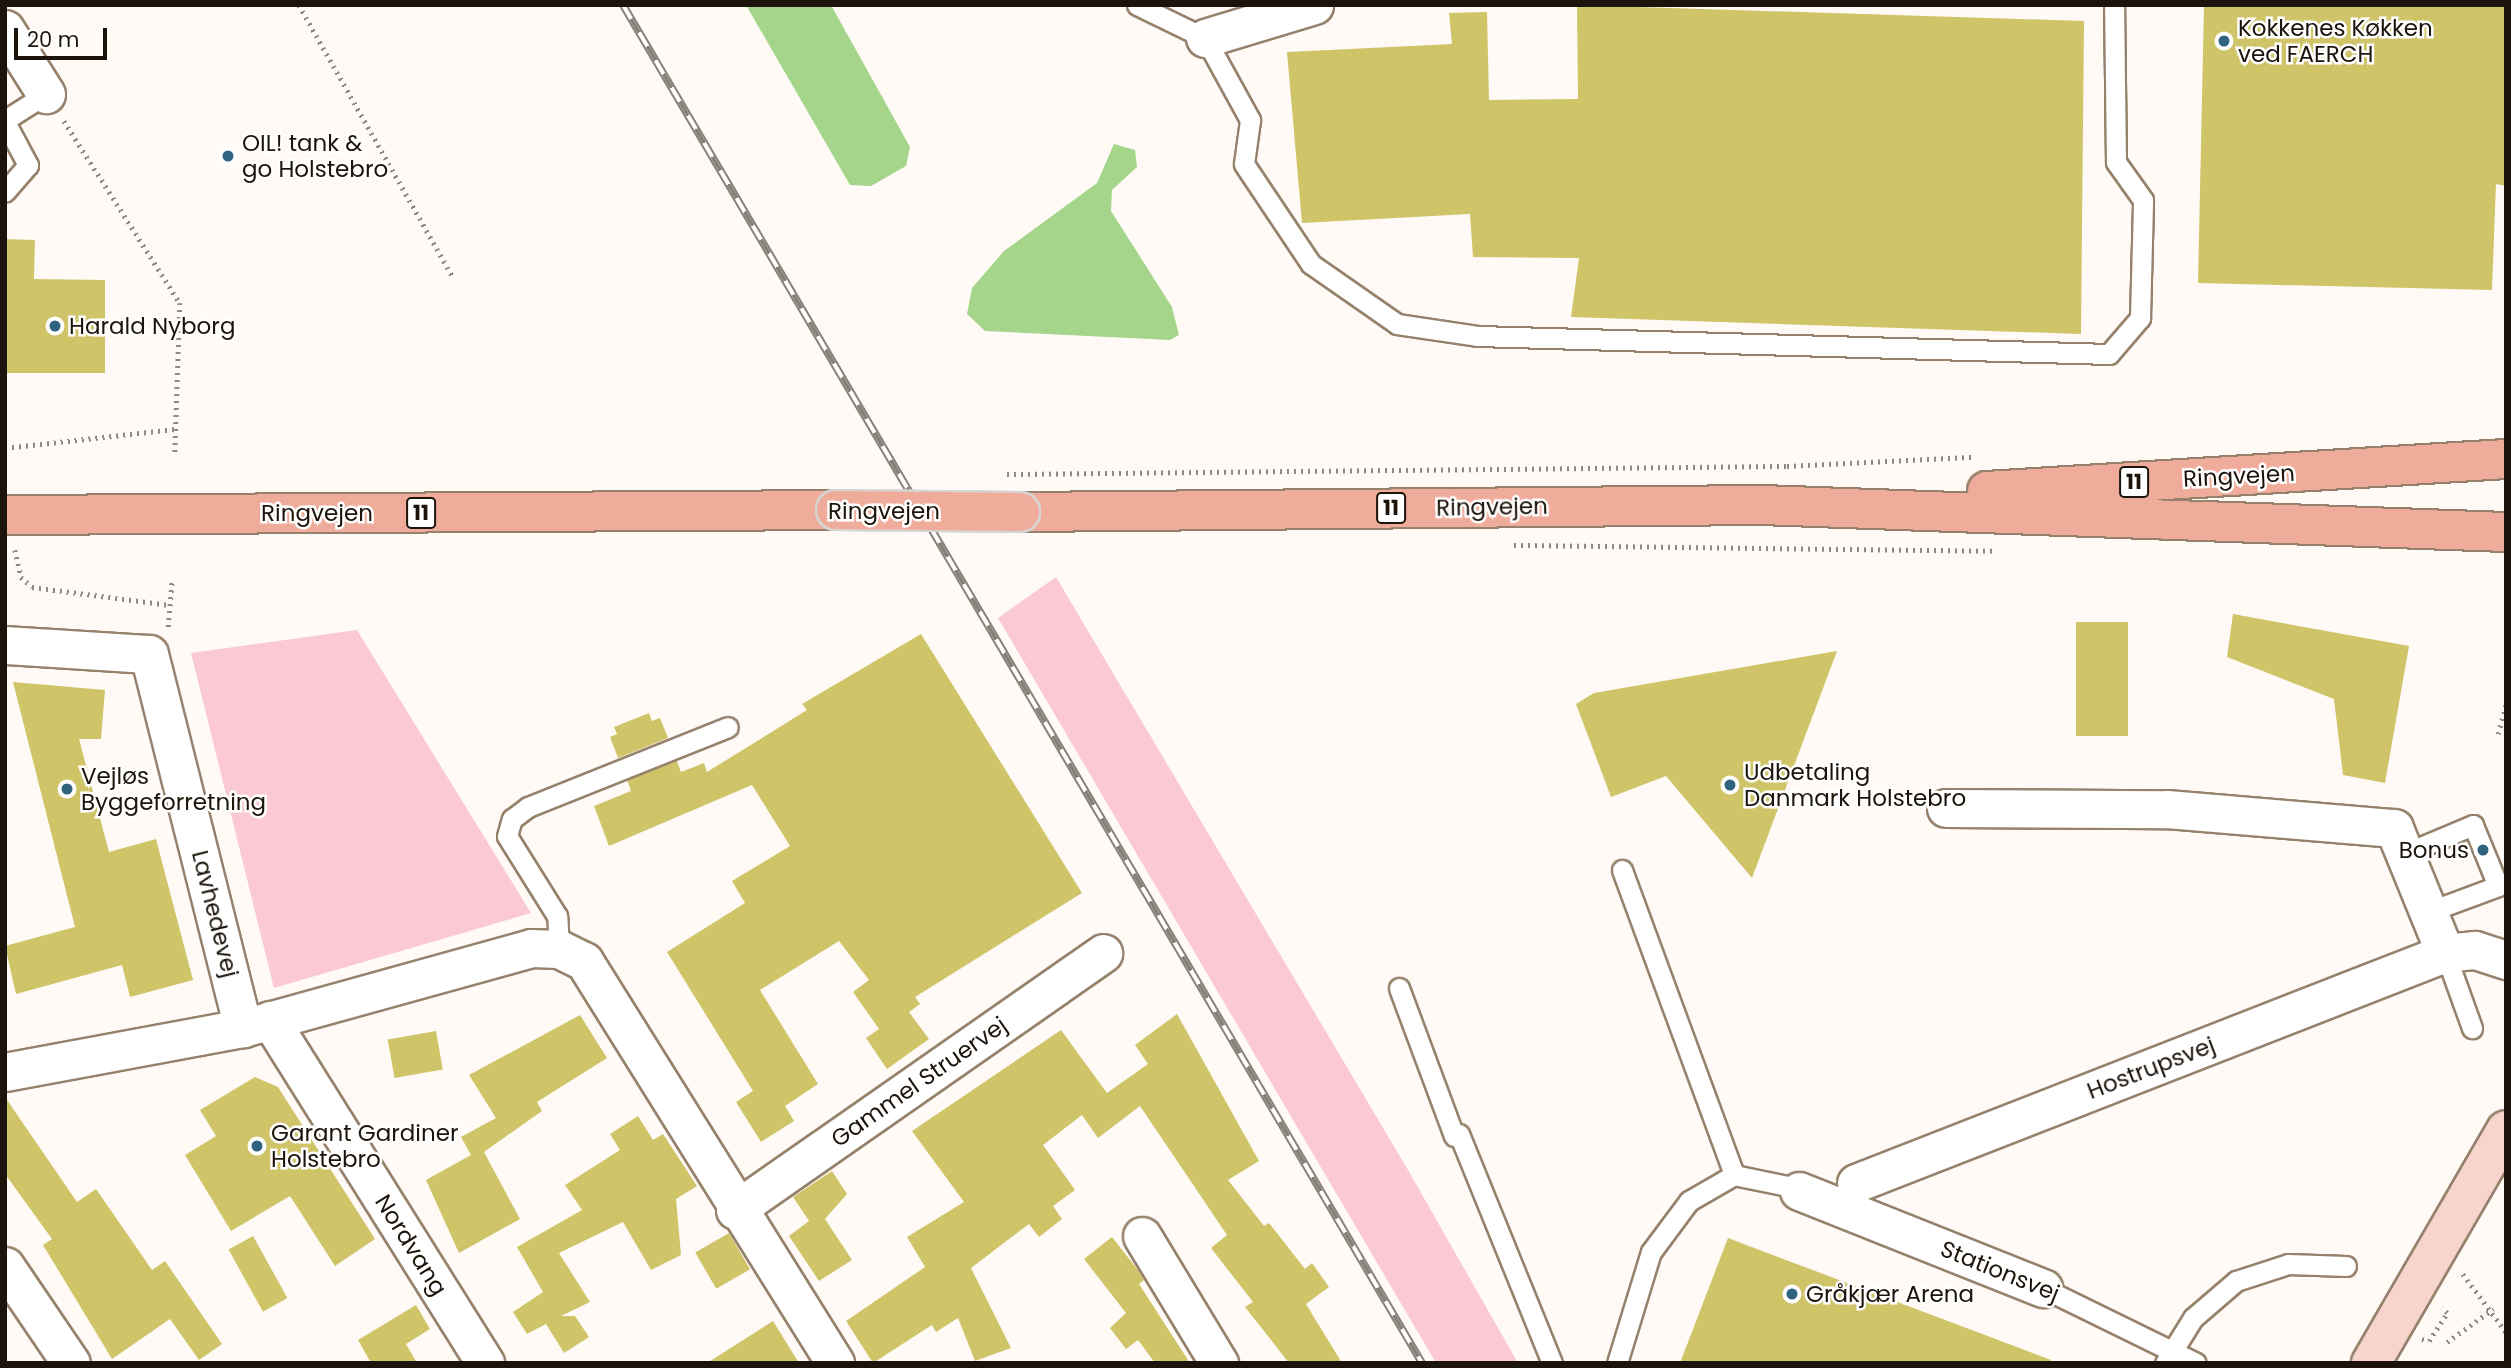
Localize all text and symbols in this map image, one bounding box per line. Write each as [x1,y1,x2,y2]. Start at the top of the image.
scale bar [18,14,110,58]
place label: Kokkenes Køkken ved FAERCH [2238,14,2433,68]
text: 20 m [27,25,80,54]
marker: Kokkenes Køkken ved FAERCH [2216,33,2232,49]
place label: OIL! tank & go Holstebro [242,129,388,183]
marker: OIL! tank & go Holstebro [220,148,236,164]
place label: Harald Nyborg [69,312,235,340]
marker: Harald Nyborg [47,318,63,334]
street label: Ringvejen [2182,459,2296,493]
road number: 11 [2118,464,2150,500]
road number: 11 [1375,490,1407,526]
street label: Ringvejen [1436,492,1548,522]
road number: 11 [405,496,437,530]
street label: Ringvejen [828,497,940,525]
street label: Ringvejen [261,499,373,527]
place label: Udbetaling Danmark Holstebro [1744,758,1966,812]
place label: Vejløs Byggeforretning [81,762,266,816]
marker: Udbetaling Danmark Holstebro [1722,777,1738,793]
marker: Vejløs Byggeforretning [59,781,75,797]
place label: Bonus [2399,836,2469,864]
marker: Bonus [2475,842,2491,858]
street label: Lavhedevej [186,848,244,980]
street label: Gammel Struervej [826,1011,1012,1153]
street label: Hostrupsvej [2083,1031,2219,1105]
place label: Garant Gardiner Holstebro [271,1119,459,1173]
marker: Garant Gardiner Holstebro [249,1138,265,1154]
street label: Nordvang [369,1189,453,1301]
street label: Stationsvej [1937,1235,2063,1307]
place label: Gråkjær Arena [1806,1280,1974,1308]
marker: Gråkjær Arena [1784,1286,1800,1302]

